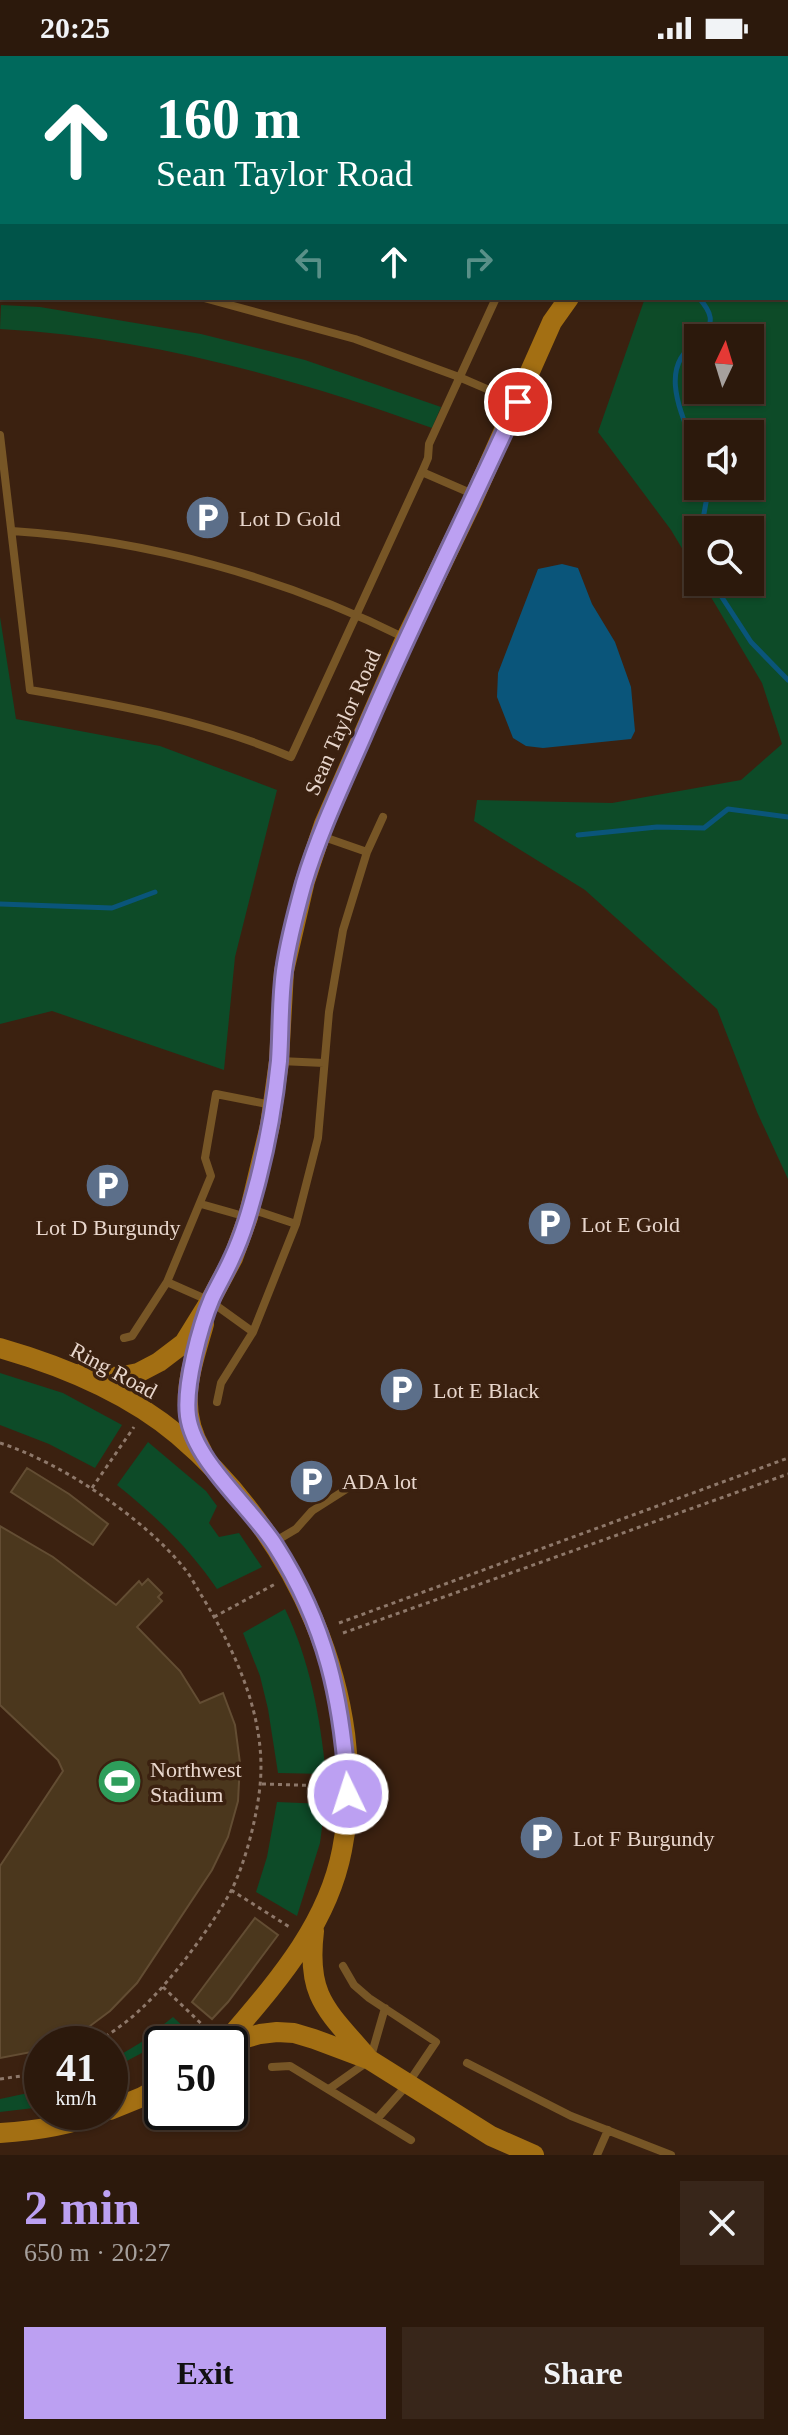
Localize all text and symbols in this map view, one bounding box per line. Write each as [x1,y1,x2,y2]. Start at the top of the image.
text: 20:25 [40,11,110,44]
icon: ahead [24,88,128,192]
text: 160 m [156,88,301,150]
text: Sean Taylor Road [156,154,413,194]
icon: left [288,240,332,284]
icon: ahead [372,240,416,284]
icon: right [456,240,500,284]
north arrow [684,324,764,404]
map controls [684,324,764,596]
pin [484,368,552,436]
icon: arrive [496,380,540,424]
button: sound [684,420,764,500]
parking icon: Lot D Gold [184,494,232,542]
place label: Lot D Gold [239,506,340,531]
button: search [684,516,764,596]
street label: Sean Taylor Road [299,645,386,799]
parking icon: Lot D Burgundy [84,1162,132,1210]
parking icon: Lot E Gold [526,1200,574,1248]
place label: Lot E Gold [581,1212,680,1237]
place label: Lot D Burgundy [35,1215,181,1240]
street label: Ring Road [66,1337,161,1404]
parking icon: Lot E Black [378,1366,426,1414]
place label: Lot E Black [433,1378,539,1403]
parking icon: ADA lot [287,1457,335,1505]
place label: ADA lot [342,1469,417,1494]
position arrow [306,1752,390,1836]
place label: Northwest Stadium [150,1757,242,1807]
sports icon: Northwest Stadium [95,1758,143,1806]
parking icon: Lot F Burgundy [518,1814,566,1862]
place label: Lot F Burgundy [573,1826,714,1851]
speed limit sign: 50 [144,2026,248,2130]
text: 41 [56,2045,96,2090]
text: km/h [55,2087,97,2109]
text: 2 min [24,2181,140,2234]
button: close [680,2181,764,2265]
text: 650 m · 20:27 [24,2238,171,2267]
button: Exit [24,2327,386,2419]
button: Share [402,2327,764,2419]

